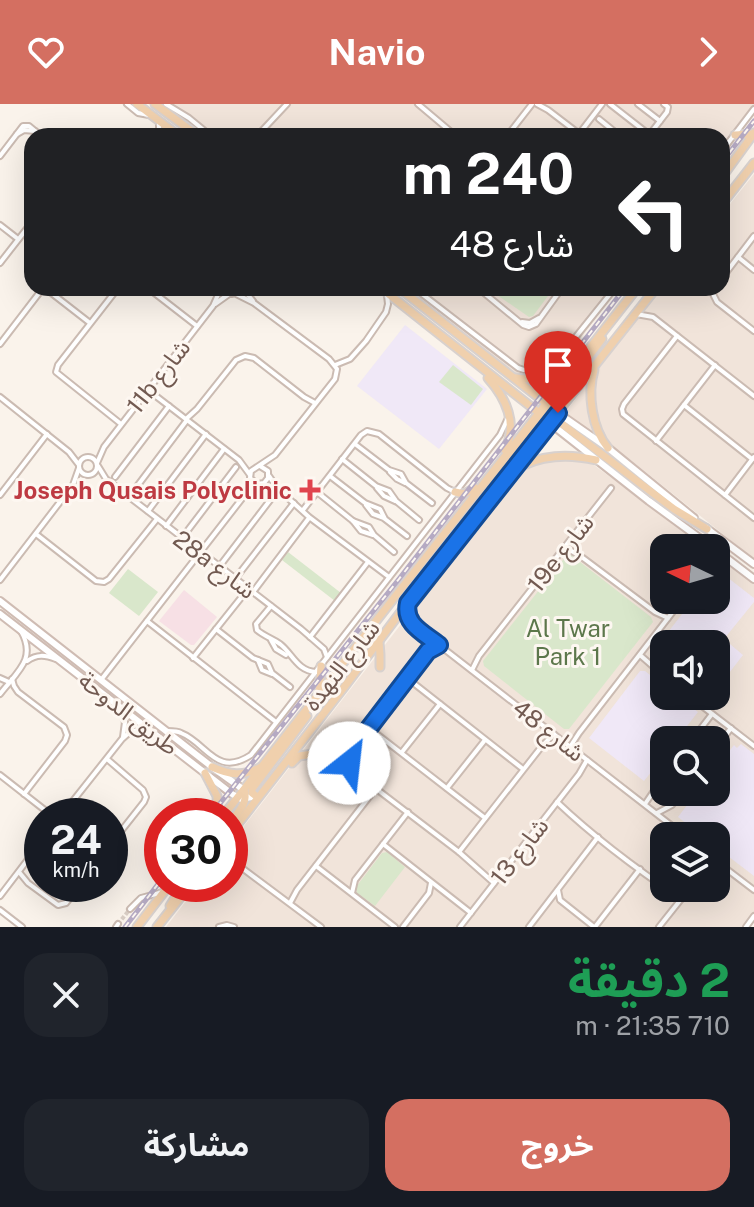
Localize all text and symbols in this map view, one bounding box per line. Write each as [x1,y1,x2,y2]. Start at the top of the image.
icon: heart [24,30,68,74]
icon: forward [686,30,730,74]
text: Navio [329,31,425,73]
text: 240 m [403,141,574,207]
icon: left [602,160,706,264]
text: شارع 48 [449,223,574,265]
pin [524,331,592,413]
street label: 11b شارع [120,333,199,421]
icon: arrive [536,343,580,387]
place label: Joseph Qusais Polyclinic [14,476,292,504]
marker: Joseph Qusais Polyclinic [299,479,321,501]
street label: 19e شارع [521,509,602,600]
street label: 28a شارع [166,524,262,607]
north arrow [650,534,730,614]
map controls [650,534,730,902]
street label: شارع النهدة [297,614,388,718]
park label: Al Twar Park 1 [526,614,610,670]
button: sound [650,630,730,710]
street label: طريق الدوحة [72,665,184,762]
street label: شارع 48 [505,693,590,770]
position arrow [307,721,391,805]
button: search [650,726,730,806]
speed limit sign: 30 [144,798,248,902]
street label: شارع 13 [484,812,557,893]
text: 24 [50,816,102,863]
button: layers [650,822,730,902]
text: km/h [52,858,100,882]
text: 2 دقيقة [568,951,730,1008]
button: close [24,953,108,1037]
text: 710 m · 21:35 [575,1010,730,1041]
button: مشاركة [24,1099,369,1191]
button: خروج [385,1099,730,1191]

